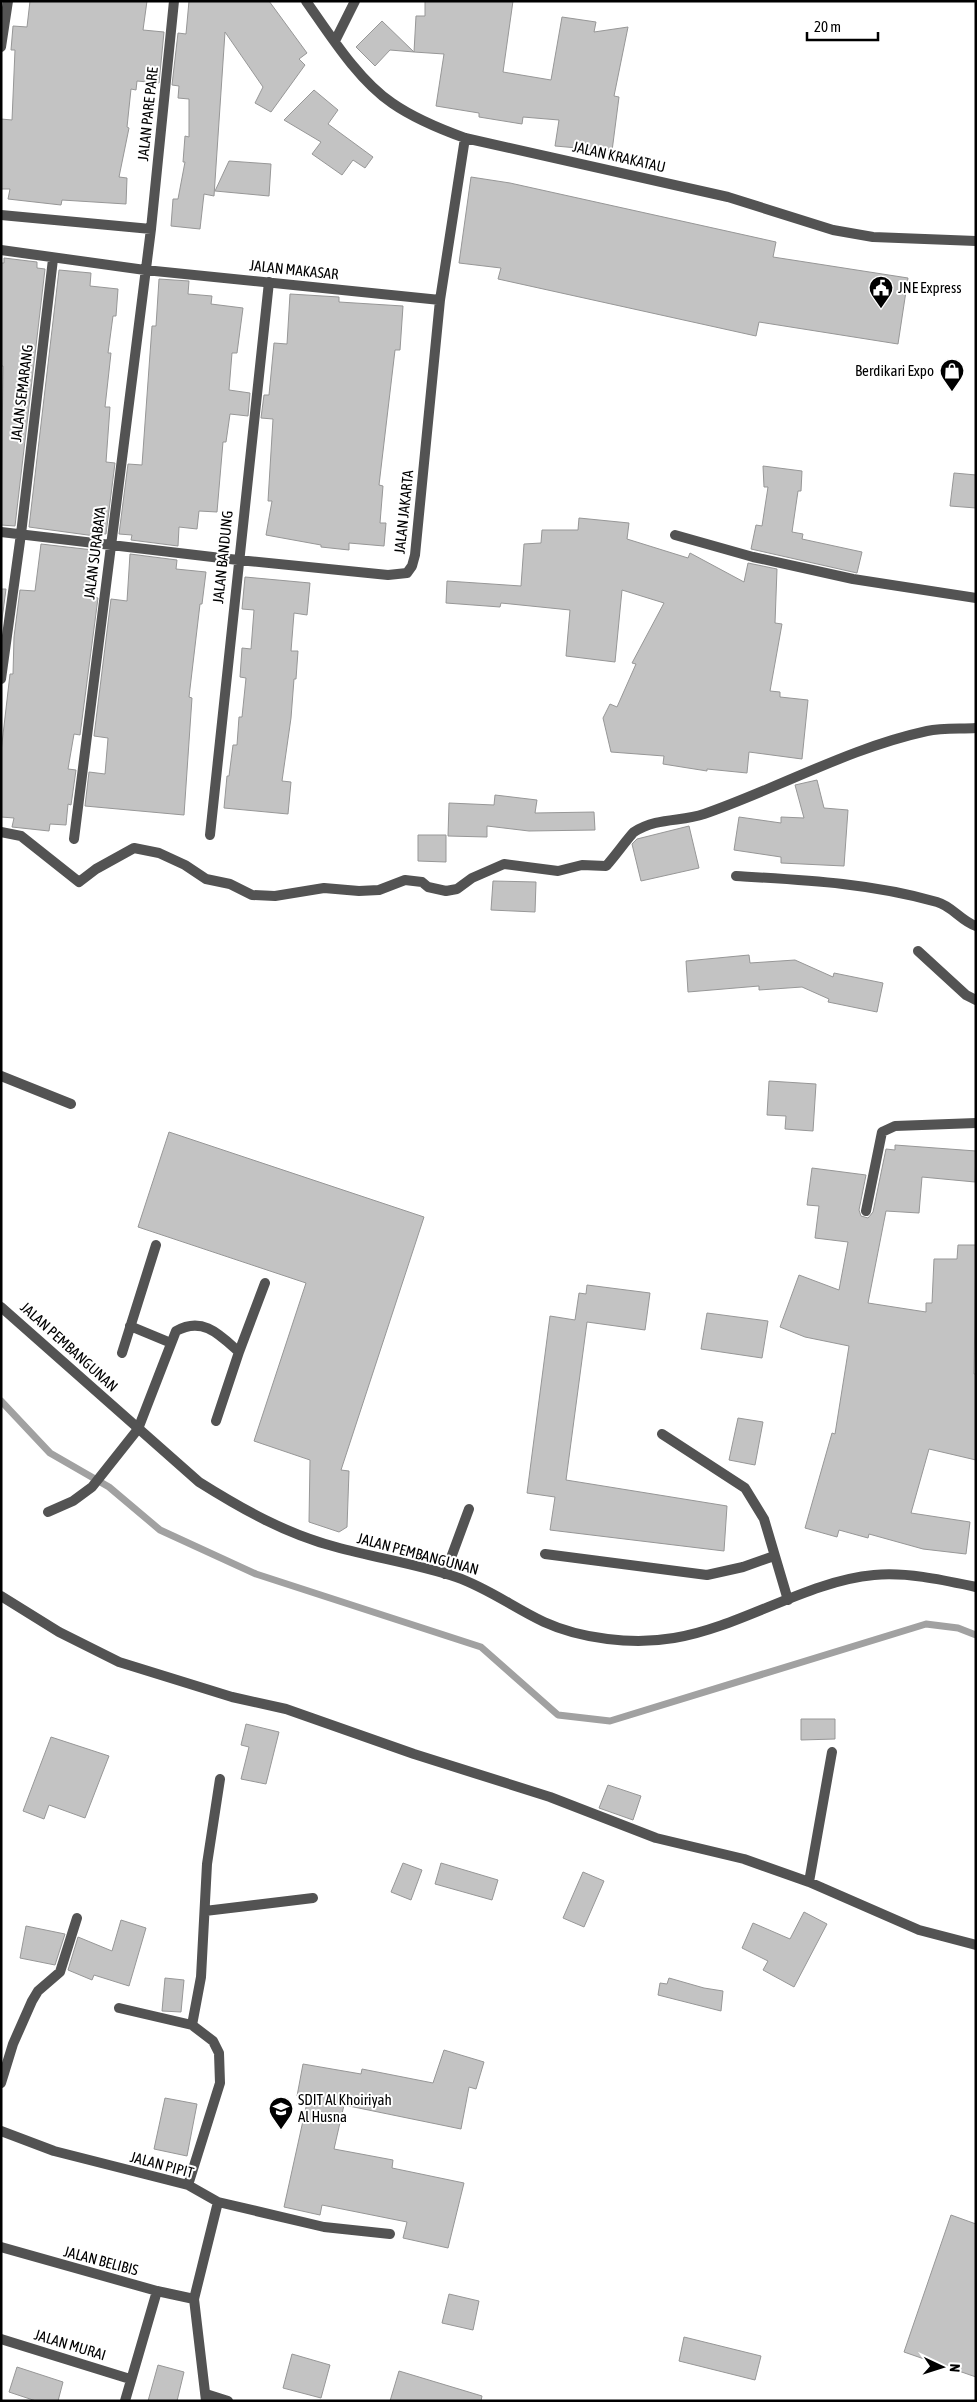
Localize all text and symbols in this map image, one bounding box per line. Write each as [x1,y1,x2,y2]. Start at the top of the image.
scale bar [807,10,878,42]
text: 20 m [814,18,841,35]
street label: JALAN PARE PARE [134,66,161,162]
street label: JALAN KRAKATAU [571,138,667,175]
street label: JALAN MAKASAR [249,256,340,283]
public building icon: JNE Express [868,275,894,309]
place label: JNE Express [898,279,961,296]
street label: JALAN SEMARANG [7,343,36,443]
shop icon: Berdikari Expo [939,358,965,392]
place label: Berdikari Expo [855,362,934,379]
street label: JALAN JAKARTA [391,469,416,555]
street label: JALAN SURABAYA [80,505,109,600]
street label: JALAN BANDUNG [209,509,236,604]
street label: JALAN PEMBANGUNAN [17,1298,122,1395]
street label: JALAN PEMBANGUNAN [355,1529,481,1578]
place label: SDIT Al Khoiriyah Al Husna [298,2091,392,2125]
school or university icon: SDIT Al Khoiriyah Al Husna [268,2096,294,2130]
street label: JALAN PIPIT [128,2148,196,2181]
street label: JALAN BELIBIS [62,2242,140,2279]
street label: JALAN MURAI [32,2326,108,2363]
north arrow [917,2342,967,2392]
text: N [947,2363,963,2373]

